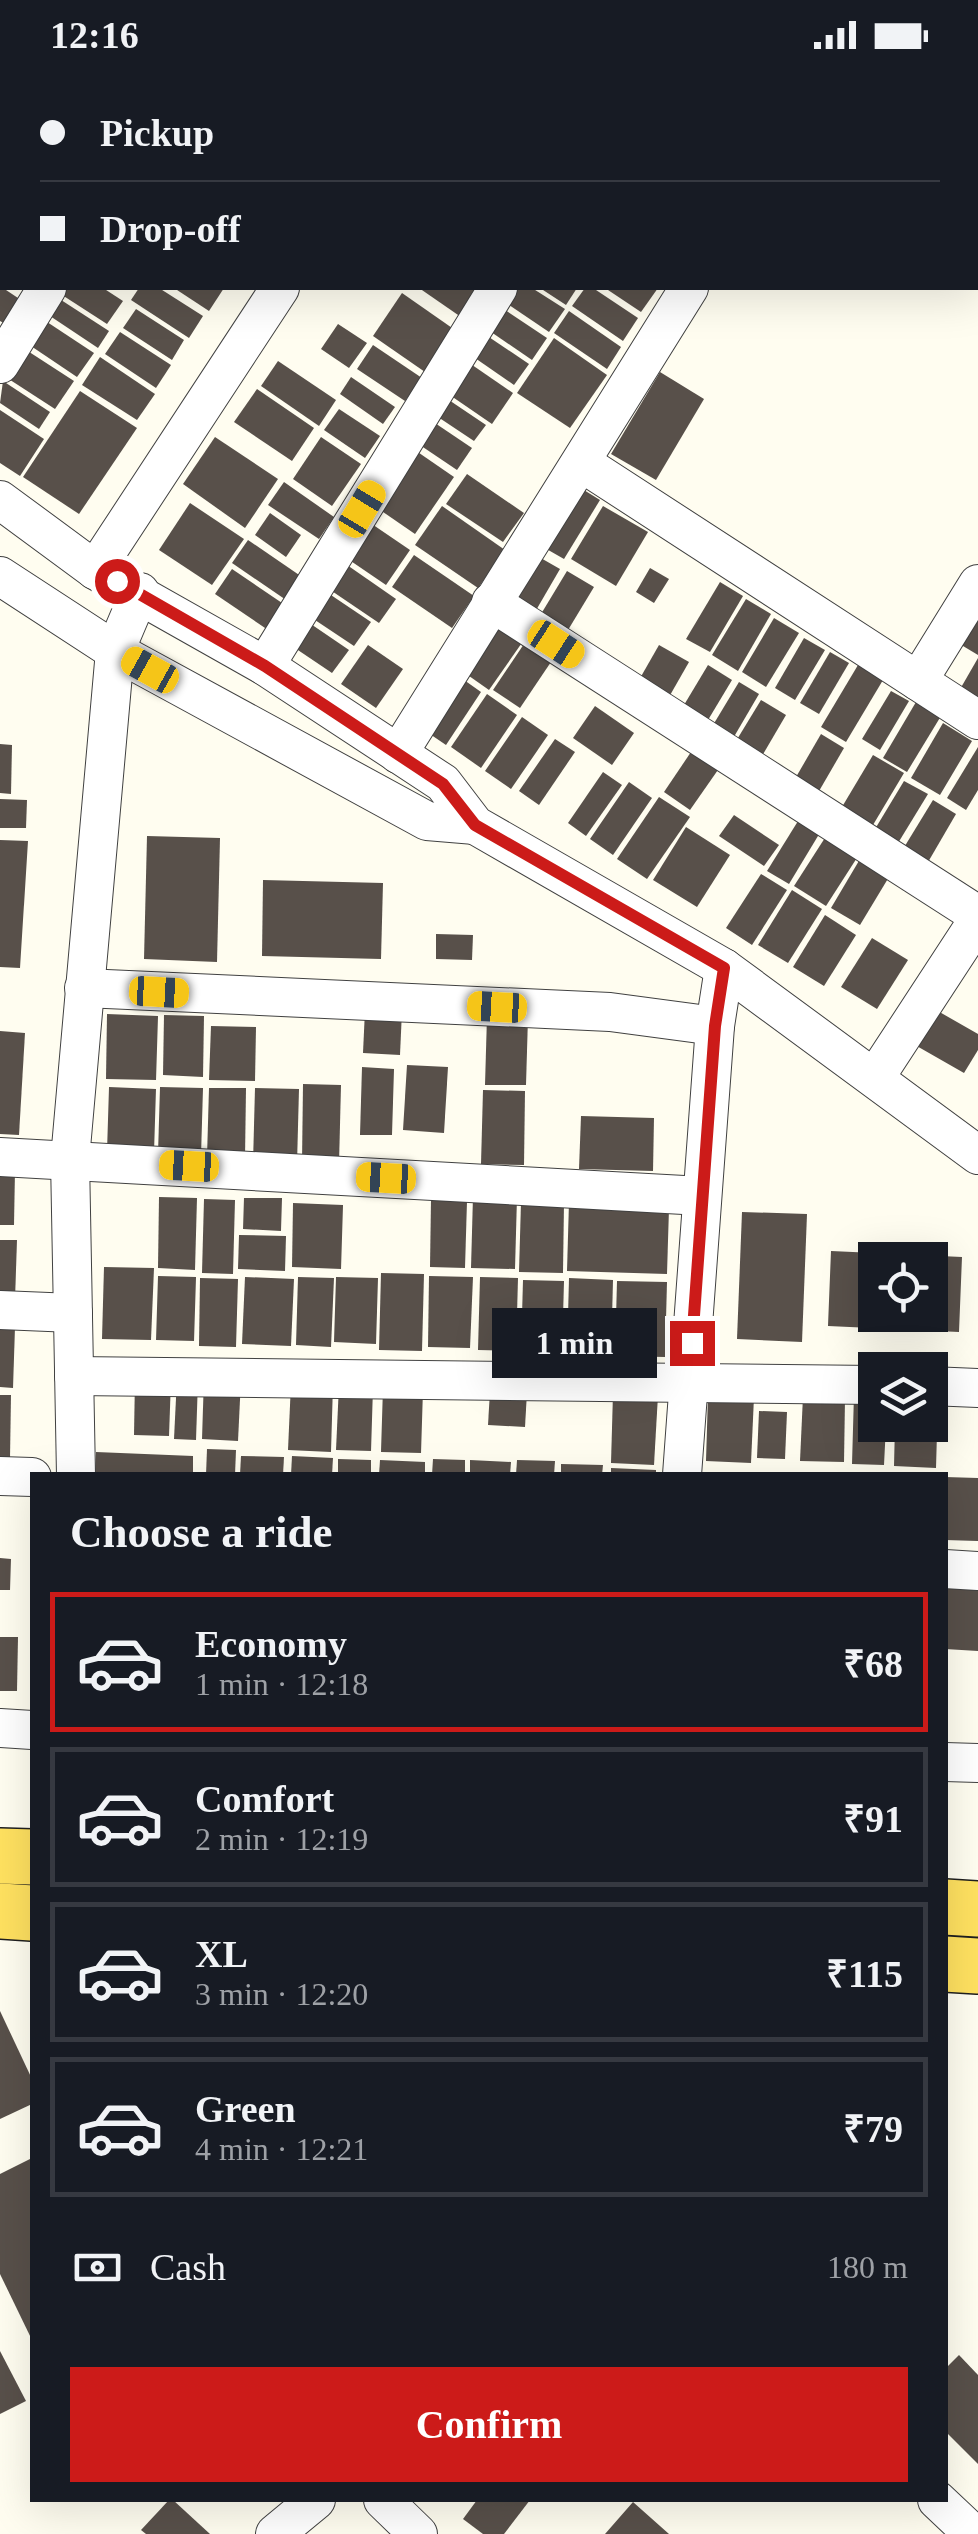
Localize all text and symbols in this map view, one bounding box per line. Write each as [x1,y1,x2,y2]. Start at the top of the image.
text: 12:16 [50,14,139,56]
text: Pickup [100,112,214,154]
text: Drop-off [100,208,241,250]
car [334,476,390,542]
route start [95,559,140,604]
car [523,615,589,673]
car [116,642,184,698]
car [128,975,190,1009]
car [466,990,528,1024]
car [158,1149,220,1183]
car [355,1161,417,1195]
map controls [858,1242,948,1442]
button: locate [858,1242,948,1332]
callout: 1 min [492,1308,657,1378]
route end [670,1321,715,1366]
text: 1 min [536,1325,613,1361]
button: layers [858,1352,948,1442]
text: Choose a ride [70,1507,333,1557]
icon: car [75,1617,165,1707]
text: Economy [195,1623,347,1665]
text: ₹68 [843,1643,903,1685]
text: 1 min · 12:18 [195,1666,368,1702]
icon: car [75,1772,165,1862]
text: Comfort [195,1778,334,1820]
text: ₹91 [843,1798,903,1840]
text: 2 min · 12:19 [195,1821,368,1857]
icon: car [75,1927,165,2017]
text: XL [195,1933,248,1975]
text: ₹115 [826,1953,903,1995]
text: 3 min · 12:20 [195,1976,368,2012]
icon: car [75,2082,165,2172]
text: Green [195,2088,296,2130]
text: ₹79 [843,2108,903,2150]
text: 4 min · 12:21 [195,2131,368,2167]
icon: cash [70,2240,125,2295]
text: Cash [150,2246,226,2288]
text: 180 m [827,2249,908,2285]
button: Confirm [70,2367,908,2482]

